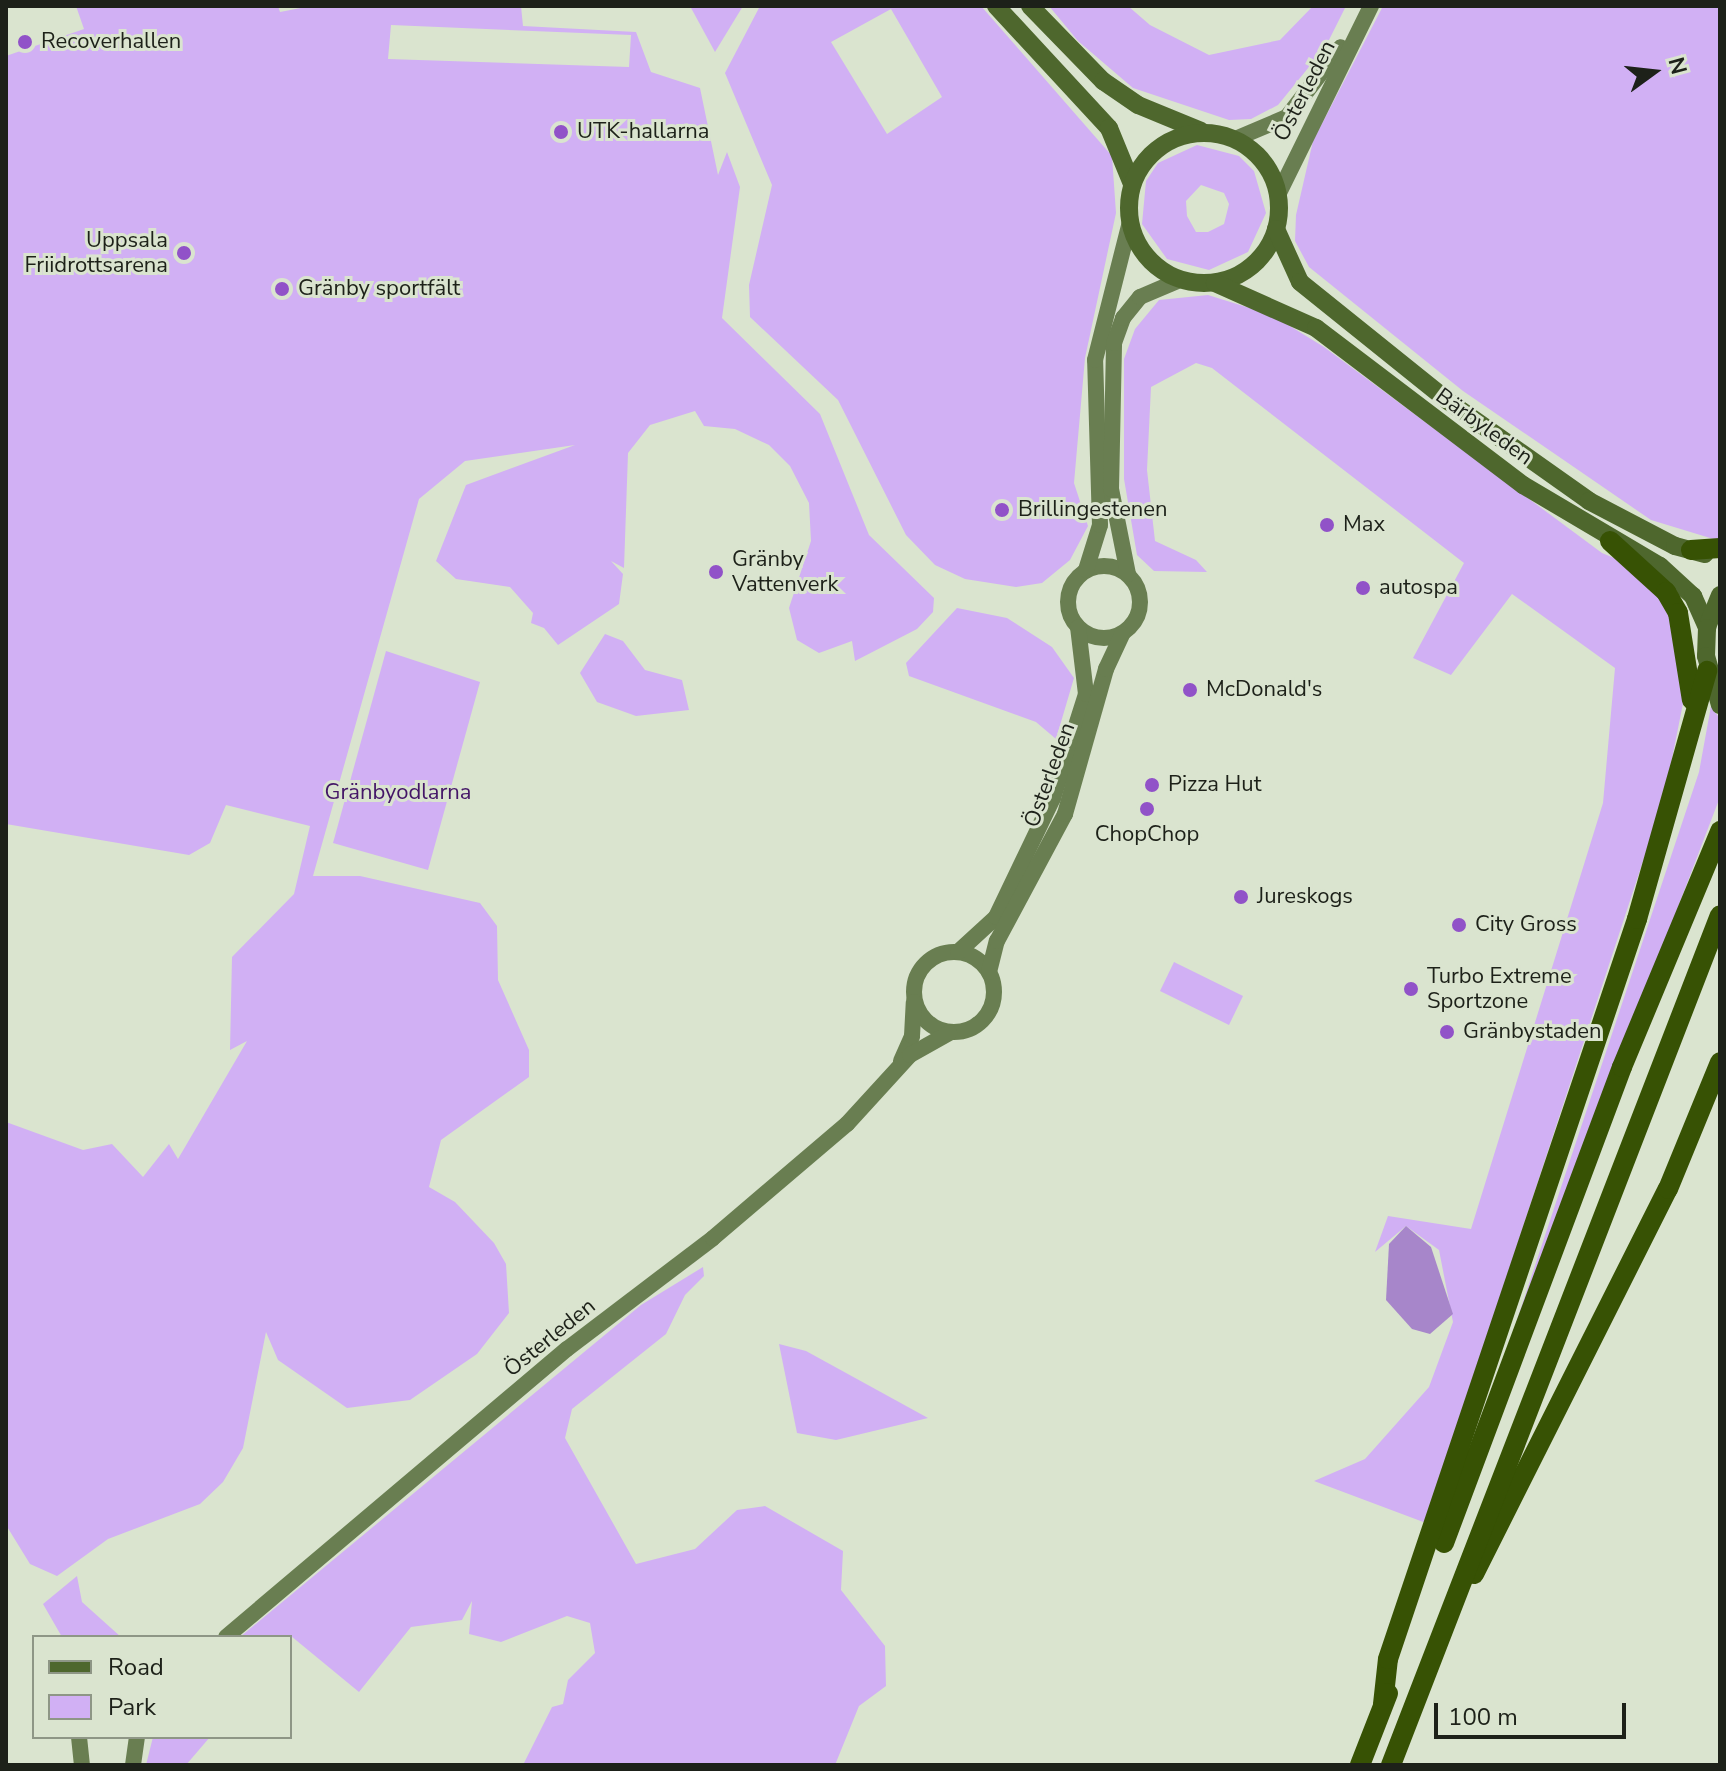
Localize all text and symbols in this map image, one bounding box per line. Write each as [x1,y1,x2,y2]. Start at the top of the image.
place label: Recoverhallen [41,29,181,55]
north arrow [1614,32,1694,112]
marker: Recoverhallen [16,33,34,51]
street label: Österleden [1268,36,1342,146]
text: N [1661,54,1694,78]
place label: UTK-hallarna [577,119,710,145]
marker: UTK-hallarna [552,123,570,141]
place label: Uppsala Friidrottsarena [24,227,168,278]
marker: Uppsala Friidrottsarena [175,244,193,262]
place label: Gränby sportfält [298,276,460,302]
marker: Gränby sportfält [273,280,291,298]
street label: Bärbyleden [1430,383,1538,471]
place label: Brillingestenen [1018,497,1168,523]
marker: Brillingestenen [993,501,1011,519]
place label: Max [1343,512,1385,538]
marker: Max [1318,516,1336,534]
place label: Gränby Vattenverk [732,546,838,598]
marker: Gränby Vattenverk [707,563,725,581]
place label: autospa [1379,575,1458,601]
marker: autospa [1354,579,1372,597]
place label: McDonald's [1206,677,1322,703]
marker: McDonald's [1181,681,1199,699]
street label: Österleden [1019,719,1081,831]
place label: Pizza Hut [1168,772,1261,798]
marker: Pizza Hut [1143,776,1161,794]
park label: Gränbyodlarna [325,780,471,806]
marker: ChopChop [1138,800,1156,818]
place label: ChopChop [1095,822,1199,848]
place label: Jureskogs [1257,884,1353,910]
marker: Jureskogs [1232,888,1250,906]
place label: City Gross [1475,912,1577,938]
marker: City Gross [1450,916,1468,934]
place label: Turbo Extreme Sportzone [1427,963,1572,1014]
marker: Turbo Extreme Sportzone [1402,980,1420,998]
place label: Gränbystaden [1463,1019,1602,1045]
marker: Gränbystaden [1438,1023,1456,1041]
street label: Österleden [499,1293,601,1383]
legend [32,1635,292,1739]
text: Road [108,1651,164,1683]
scale bar [1438,1687,1630,1737]
text: Park [108,1691,156,1723]
text: 100 m [1448,1701,1518,1733]

